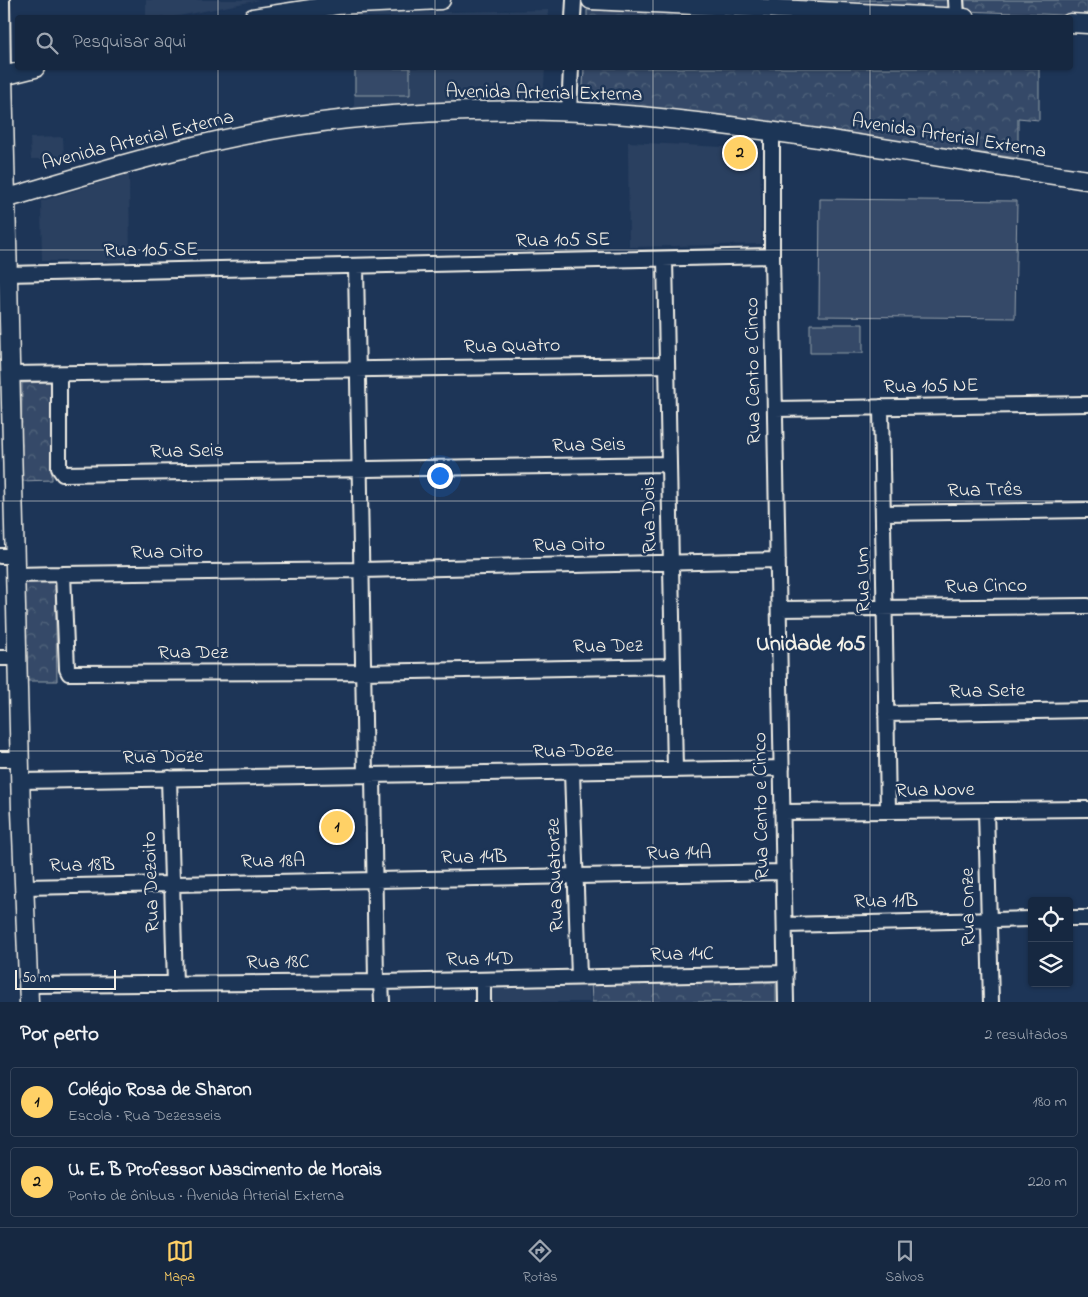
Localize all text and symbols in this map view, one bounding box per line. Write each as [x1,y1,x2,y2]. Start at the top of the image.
search box [15,15,1073,70]
icon: search [33,29,61,57]
text: Pesquisar aqui [73,29,186,56]
street label: Avenida Arterial Externa [445,78,643,110]
street label: Avenida Arterial Externa [39,103,237,179]
street label: Avenida Arterial Externa [849,107,1049,167]
pin: 2 [724,134,756,172]
street label: Rua 105 SE [515,226,611,256]
street label: Rua 105 SE [103,236,199,266]
street label: Rua Cento e Cinco [738,297,770,445]
street label: Rua Quatro [463,332,561,362]
street label: Rua 105 NE [883,372,979,402]
street label: Rua Seis [552,431,626,461]
street label: Rua Seis [150,437,224,467]
your location [427,463,453,489]
street label: Rua Dois [635,476,665,554]
street label: Rua Três [947,476,1023,506]
street label: Rua Oito [533,531,605,561]
street label: Rua Oito [131,538,203,568]
street label: Rua Um [849,547,879,613]
street label: Rua Cinco [945,572,1027,602]
district label: Unidade 105 [756,629,866,661]
street label: Rua Dez [573,632,644,662]
street label: Rua Dez [158,639,229,668]
street label: Rua Sete [949,677,1025,707]
street label: Rua Cento e Cinco [746,732,778,880]
street label: Rua Doze [532,737,614,767]
street label: Rua Doze [122,743,204,773]
street label: Rua Nove [895,776,975,806]
pin: 1 [321,808,353,846]
street label: Rua Quatorze [540,818,572,932]
street label: Rua Dezoito [136,831,168,933]
street label: Rua 14A [646,839,712,869]
street label: Rua 14B [441,843,507,873]
street label: Rua 18A [241,847,305,877]
street label: Rua 18B [49,851,115,881]
street label: Rua Onze [954,867,984,947]
street label: Rua 11B [854,887,918,917]
map controls [1028,897,1073,987]
button: locate [1028,897,1073,942]
street label: Rua 14C [650,940,714,970]
button: layers [1028,942,1073,987]
street label: Rua 14D [446,945,514,975]
street label: Rua 18C [246,948,310,978]
scale bar [15,967,116,990]
text: 50 m [22,968,50,989]
text: Por perto [20,1020,99,1050]
text: 2 resultados [985,1023,1068,1047]
text: Colégio Rosa de Sharon [68,1077,252,1104]
text: 1 [34,1090,40,1114]
text: 180 m [1033,1090,1067,1114]
text: Escola · Rua Dezesseis [68,1104,221,1128]
text: U. E. B Professor Nascimento de Morais [68,1157,382,1184]
text: 2 [33,1170,41,1194]
text: 220 m [1028,1170,1067,1194]
text: Ponto de ônibus · Avenida Arterial Externa [68,1184,344,1208]
tab: Mapa [164,1237,195,1288]
tab: Rotas [523,1237,557,1288]
tab: Salvos [885,1237,924,1288]

